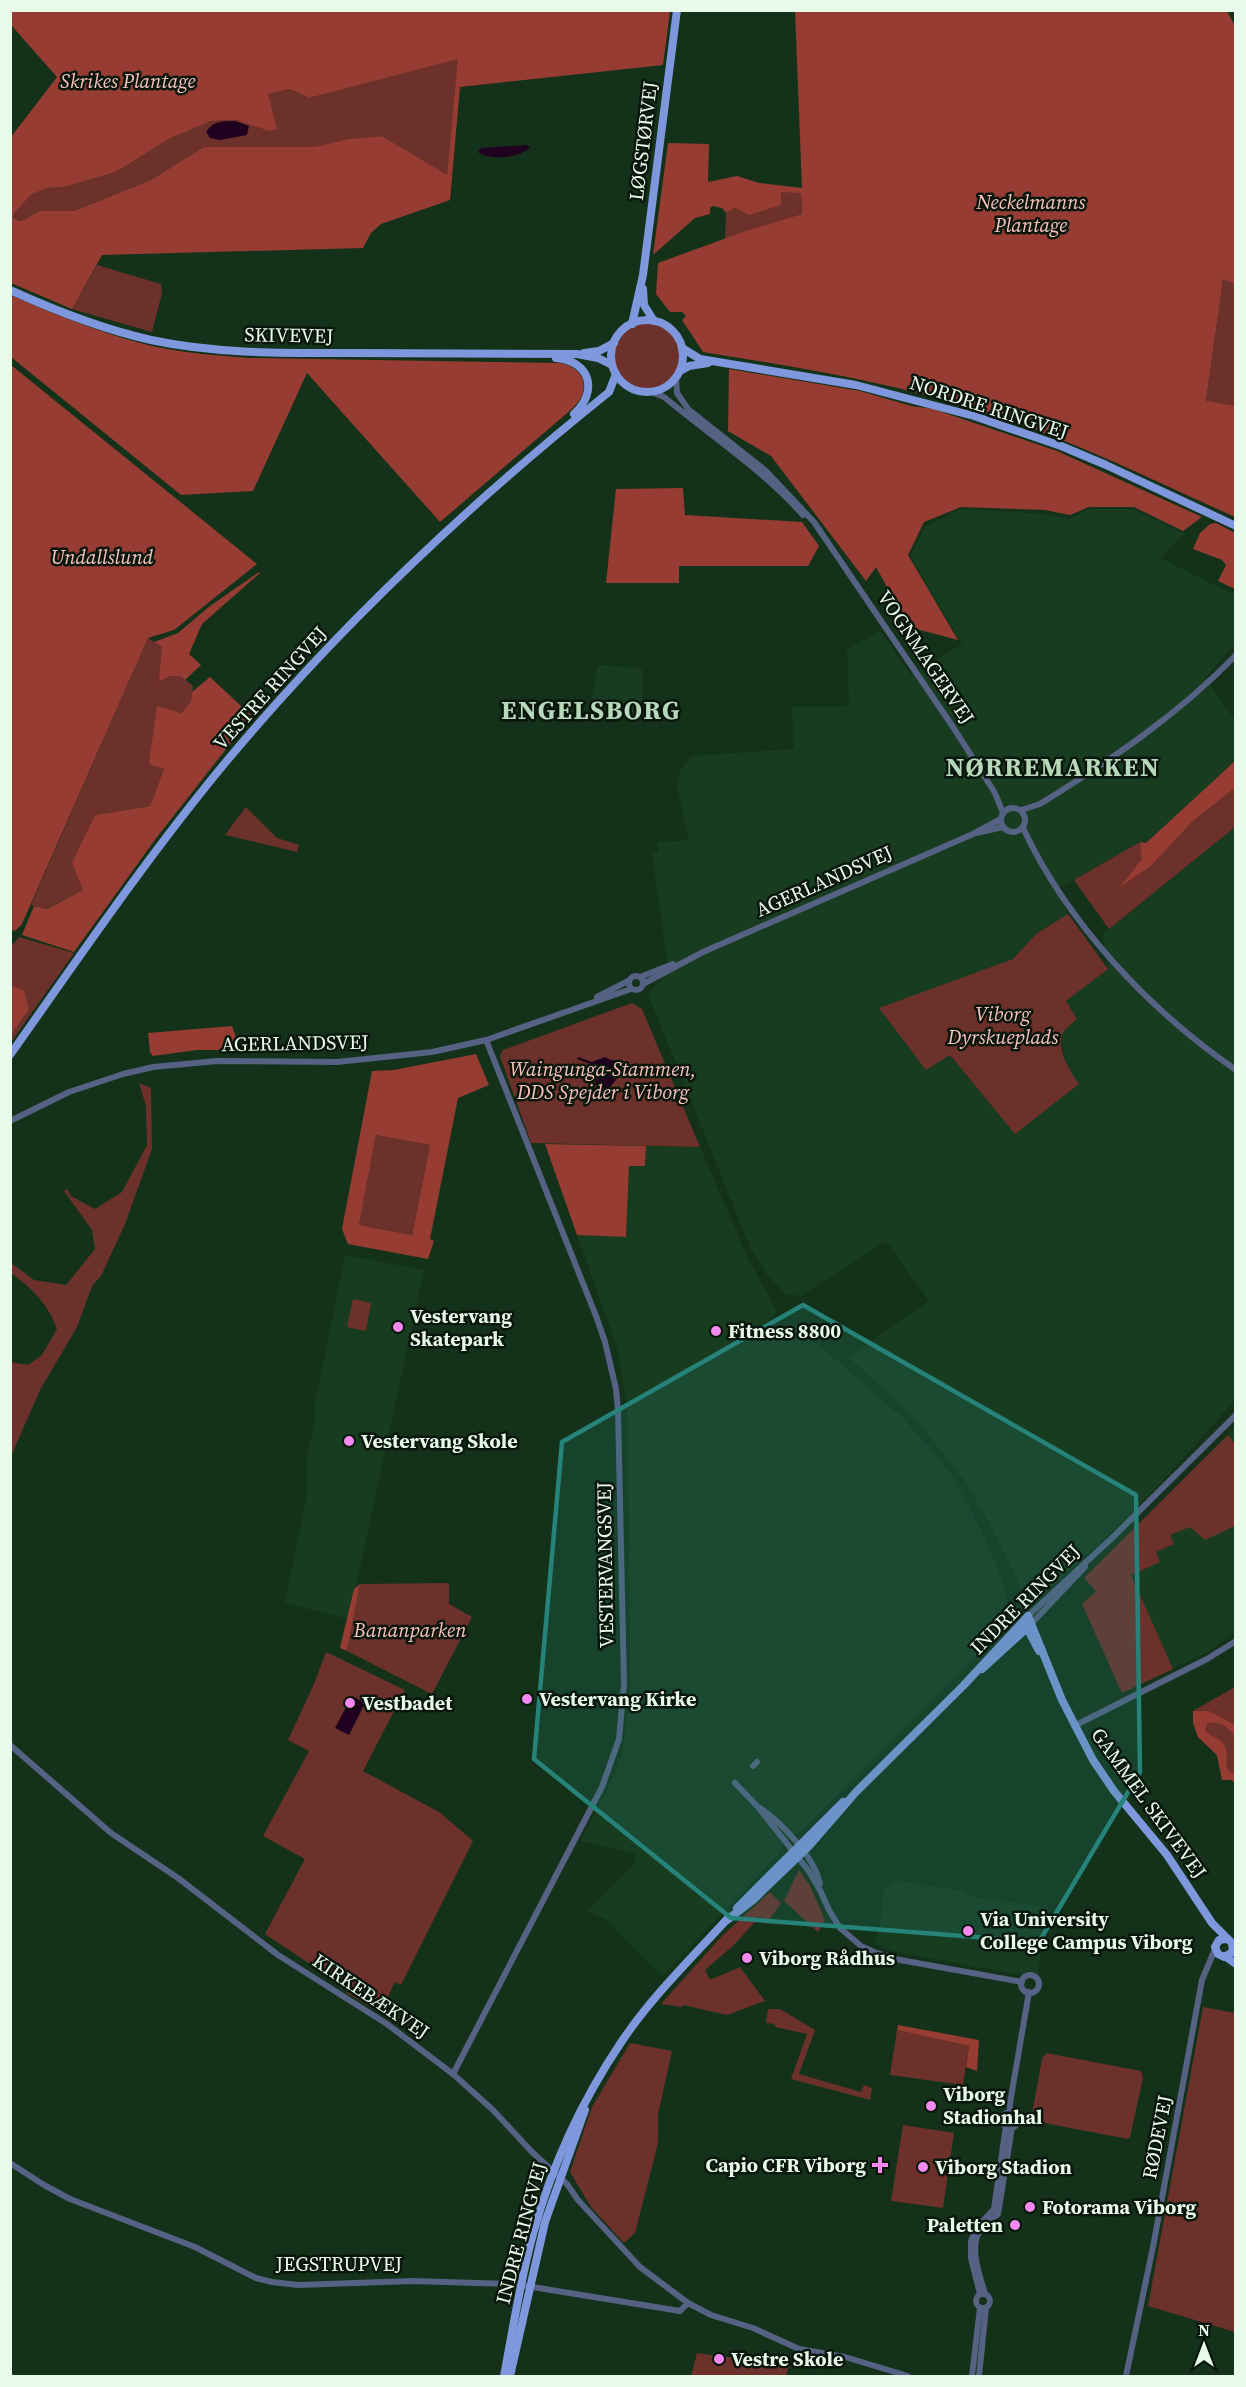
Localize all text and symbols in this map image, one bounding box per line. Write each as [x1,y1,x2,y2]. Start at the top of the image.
park label: Skrikes Plantage [60,67,196,95]
street label: LØGSTØRVEJ [622,80,664,202]
park label: Neckelmanns Plantage [975,188,1086,239]
street label: SKIVEVEJ [244,320,334,350]
street label: NORDRE RINGVEJ [906,368,1072,446]
park label: Undallslund [51,543,154,571]
street label: VOGNMAGERVEJ [871,584,981,730]
street label: VESTRE RINGVEJ [207,620,333,756]
district label: ENGELSBORG [501,692,681,728]
district label: NØRREMARKEN [946,749,1160,785]
street label: AGERLANDSVEJ [751,838,897,924]
park label: Viborg Dyrskueplads [947,1000,1059,1051]
street label: AGERLANDSVEJ [221,1028,369,1058]
park label: Waingunga-Stammen, DDS Spejder i Viborg [509,1055,697,1106]
place label: Vestervang Skatepark [410,1302,512,1353]
place label: Fitness 8800 [728,1317,841,1345]
marker: Vestervang Skatepark [391,1320,405,1334]
marker: Fitness 8800 [709,1324,723,1338]
place label: Vestervang Skole [361,1427,518,1455]
marker: Vestervang Skole [342,1434,356,1448]
street label: VESTERVANGSVEJ [590,1482,620,1648]
street label: INDRE RINGVEJ [964,1538,1086,1660]
park label: Bananparken [353,1616,467,1644]
place label: Vestervang Kirke [539,1685,696,1713]
place label: Vestbadet [362,1689,453,1717]
marker: Vestervang Kirke [520,1692,534,1706]
marker: Vestbadet [343,1696,357,1710]
street label: GAMMEL SKIVEVEJ [1085,1722,1213,1884]
place label: Via University College Campus Viborg [980,1905,1193,1956]
marker: Via University College Campus Viborg [961,1924,975,1938]
place label: Viborg Rådhus [759,1944,895,1972]
street label: KIRKEBÆKVEJ [307,1947,435,2045]
marker: Viborg Rådhus [740,1951,754,1965]
place label: Viborg Stadionhal [943,2080,1043,2131]
street label: RØDEVEJ [1135,2093,1179,2181]
marker: Viborg Stadionhal [924,2099,938,2113]
place label: Capio CFR Viborg [706,2151,866,2179]
place label: Viborg Stadion [935,2153,1072,2181]
marker: Capio CFR Viborg [871,2156,889,2174]
street label: INDRE RINGVEJ [489,2159,553,2307]
marker: Viborg Stadion [916,2160,930,2174]
place label: Fotorama Viborg [1042,2193,1196,2221]
marker: Fotorama Viborg [1023,2200,1037,2214]
place label: Paletten [927,2211,1003,2239]
marker: Paletten [1008,2218,1022,2232]
street label: JEGSTRUPVEJ [275,2250,402,2278]
north arrow [1174,2315,1234,2375]
text: N [1198,2319,1210,2341]
place label: Vestre Skole [731,2345,843,2373]
marker: Vestre Skole [712,2352,726,2366]

